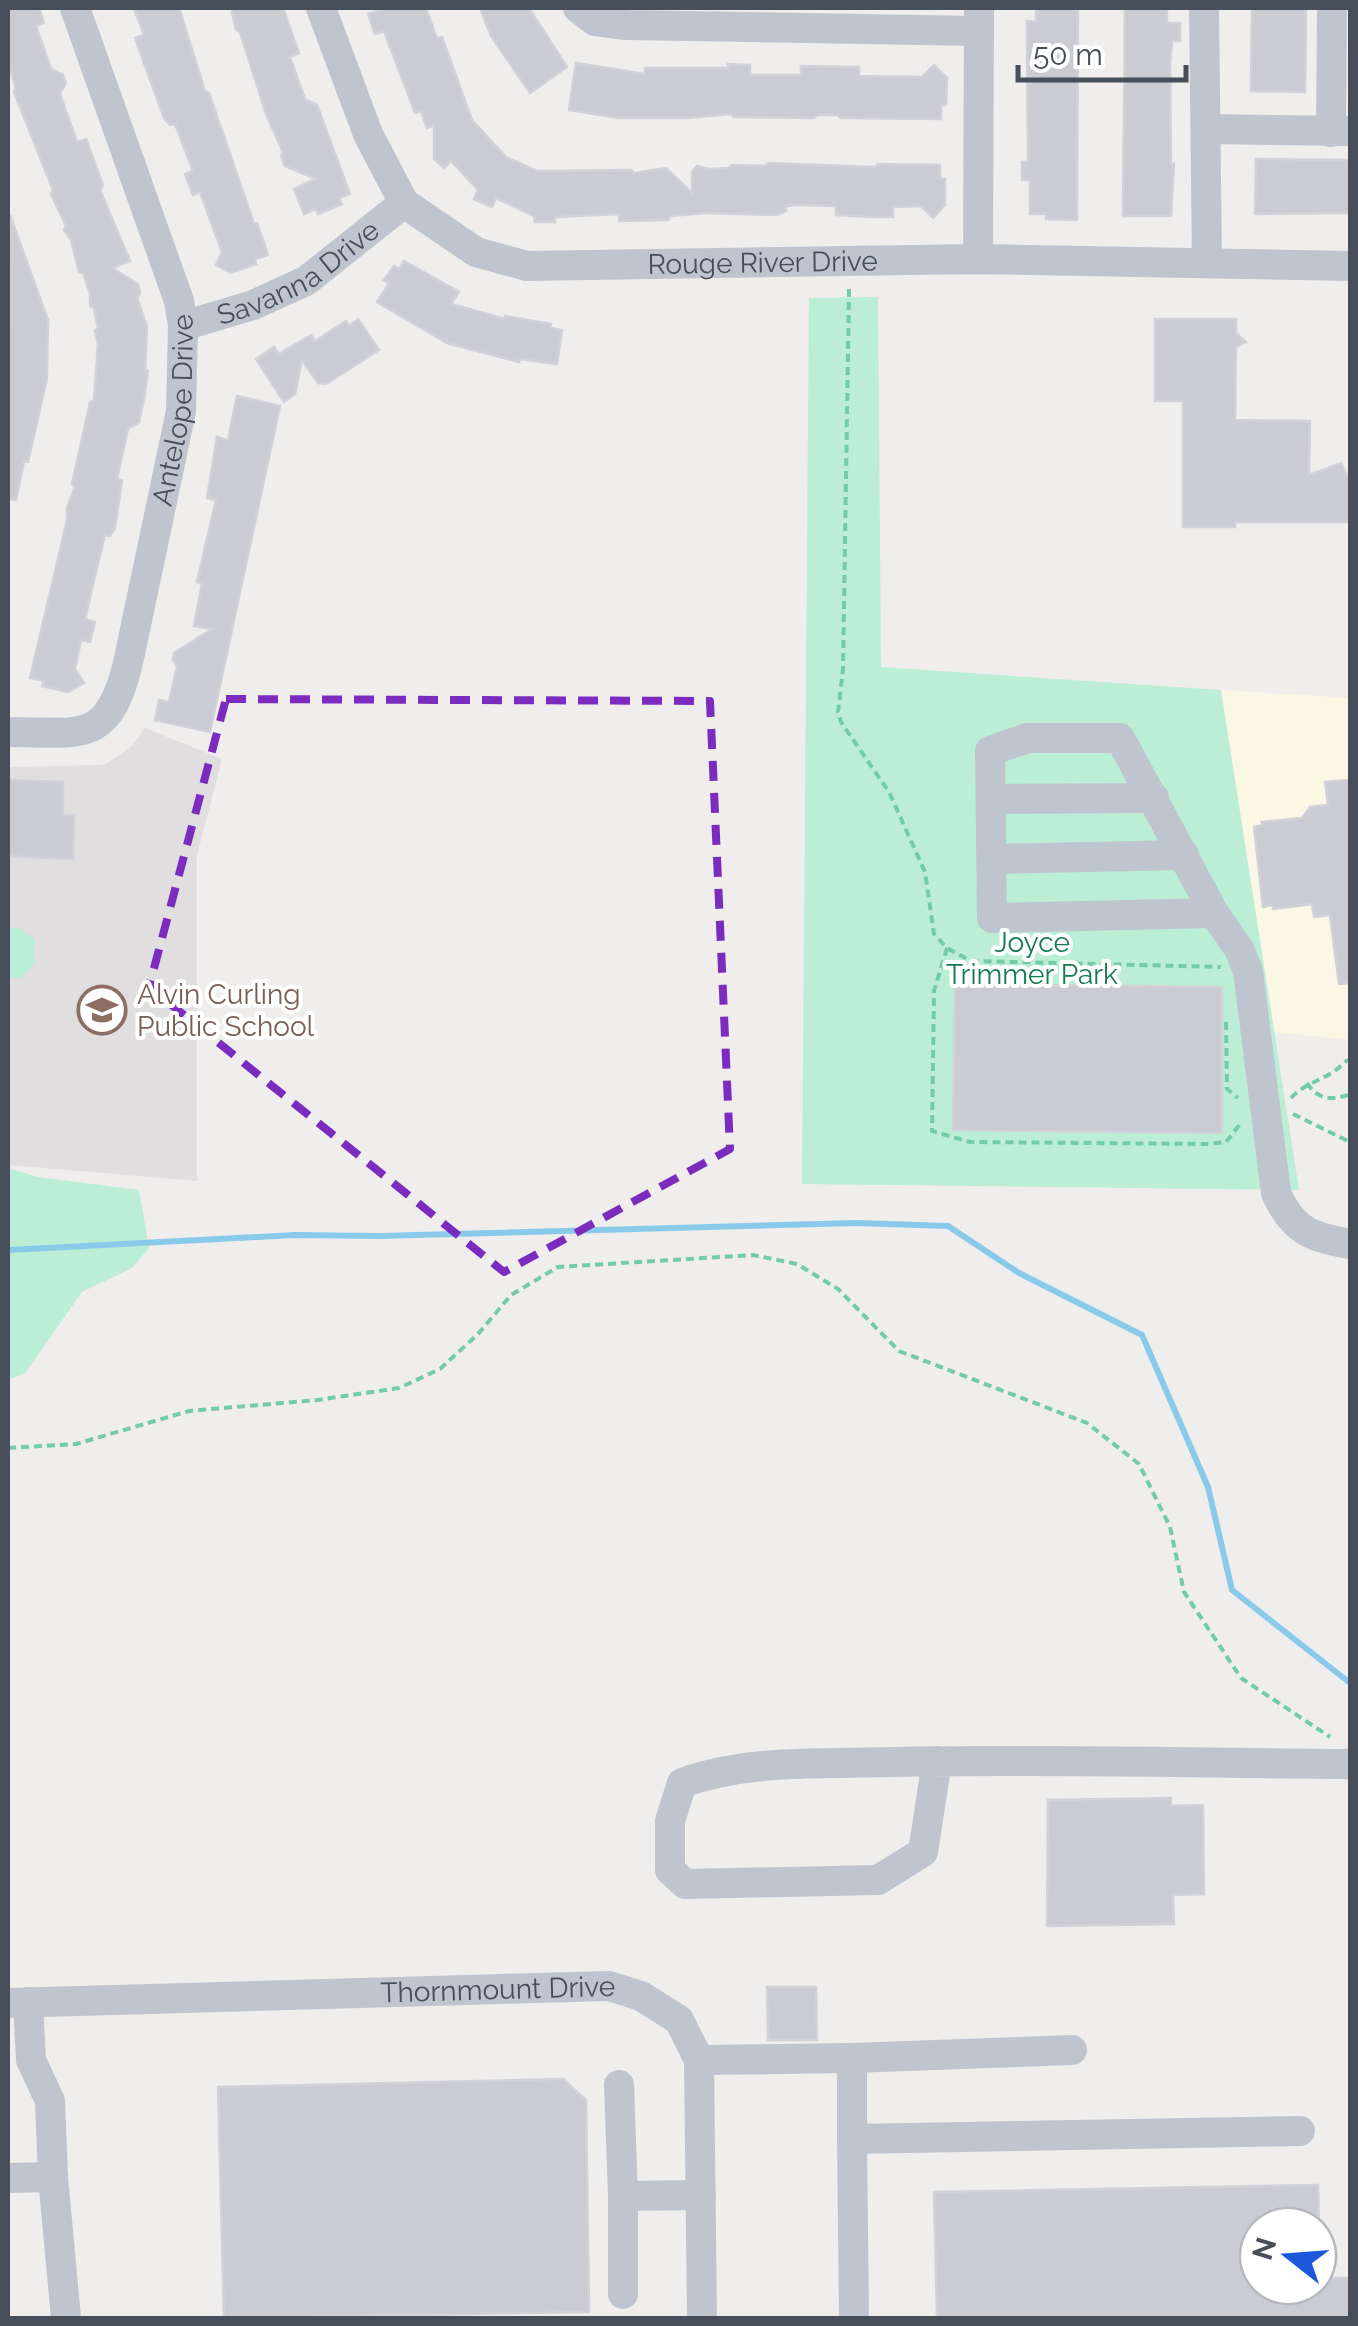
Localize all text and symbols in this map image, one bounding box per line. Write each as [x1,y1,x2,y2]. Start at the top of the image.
scale bar [1018,20,1186,82]
text: 50 m [1033,37,1103,72]
street label: Savanna Drive [213,213,386,332]
street label: Rouge River Drive [647,245,878,281]
street label: Antelope Drive [146,312,201,509]
park label: Joyce Trimmer Park [946,926,1118,991]
place label: Alvin Curling Public School [137,978,315,1043]
school or university icon: Alvin Curling Public School [76,984,128,1036]
street label: Thornmount Drive [380,1970,616,2009]
north arrow [1238,2206,1338,2306]
text: N [1246,2234,1283,2264]

